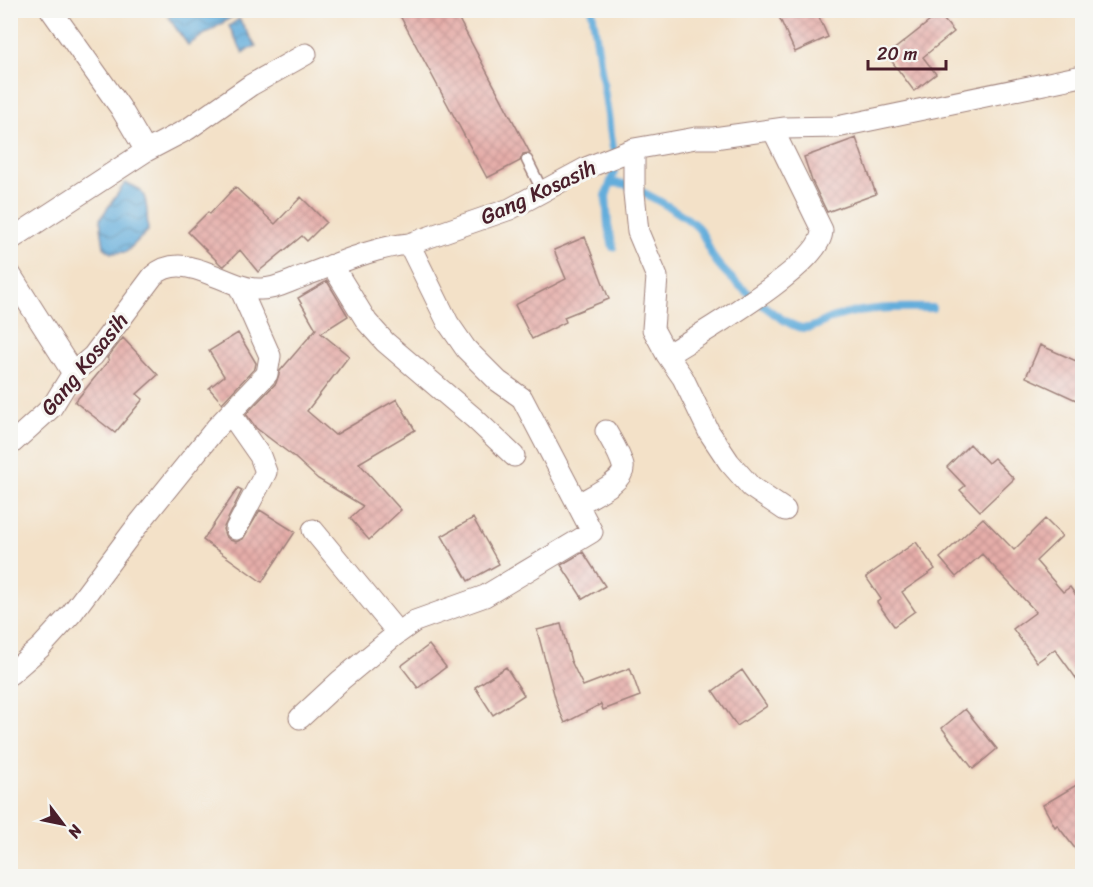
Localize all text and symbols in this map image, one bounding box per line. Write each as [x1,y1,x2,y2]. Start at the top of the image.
scale bar [868,33,946,71]
text: 20 m [877,38,917,70]
street label: Gang Kosasih [473,148,603,236]
street label: Gang Kosasih [30,303,138,425]
north arrow [33,794,93,854]
text: N [60,818,91,845]

